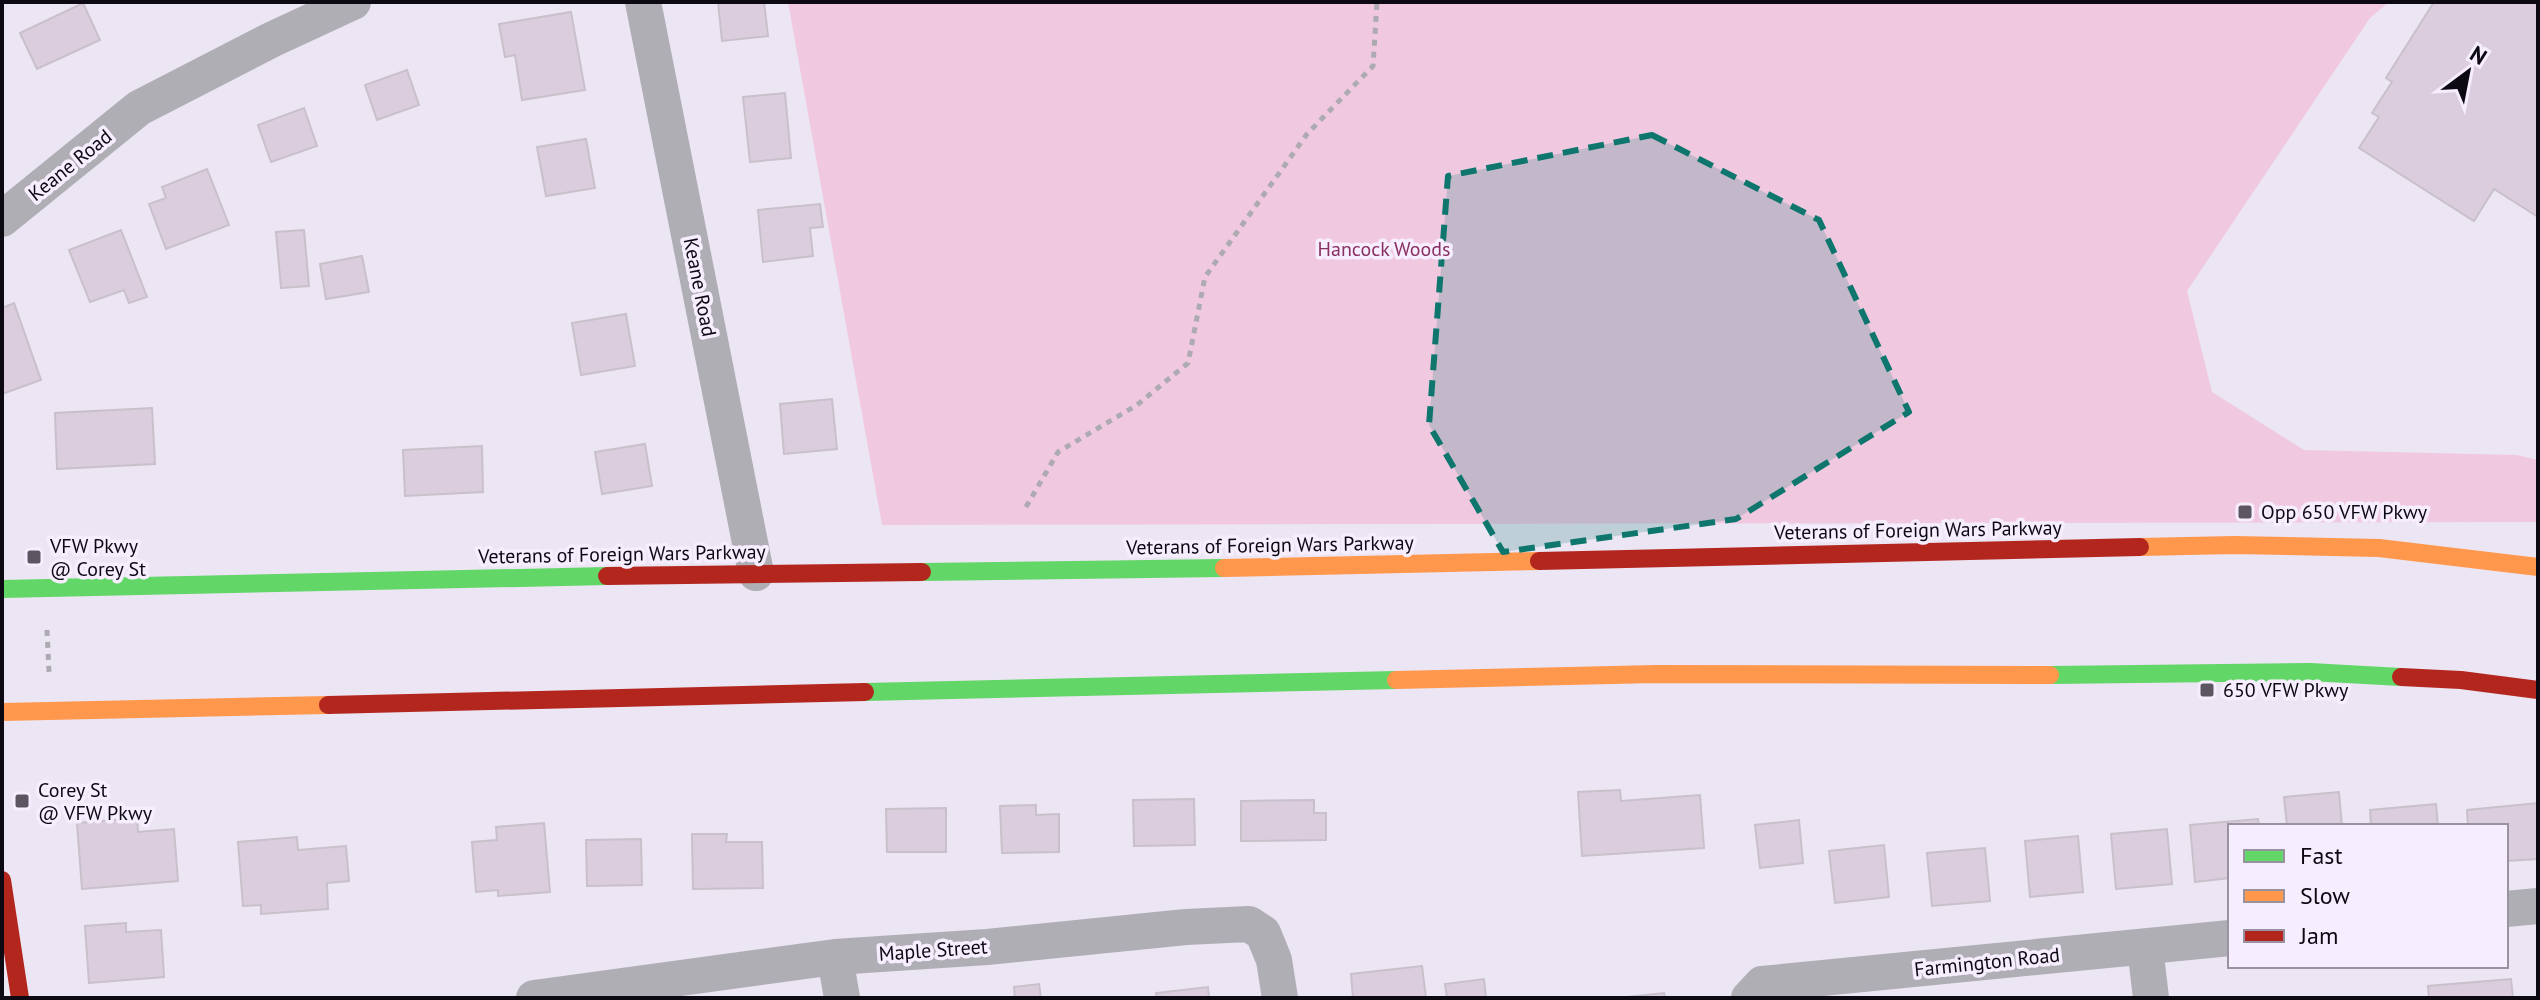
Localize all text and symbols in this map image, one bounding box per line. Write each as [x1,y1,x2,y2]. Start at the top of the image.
north arrow [2428,32,2508,112]
text: N [2465,39,2492,71]
street label: Keane Road [23,123,117,207]
street label: Keane Road [678,235,722,339]
park label: Hancock Woods [1318,236,1450,262]
place label: Opp 650 VFW Pkwy [2261,499,2428,525]
marker: Opp 650 VFW Pkwy [2236,503,2254,521]
street label: Veterans of Foreign Wars Parkway [1773,514,2063,546]
street label: Veterans of Foreign Wars Parkway [1125,529,1415,561]
place label: VFW Pkwy @ Corey St [49,533,146,582]
street label: Veterans of Foreign Wars Parkway [477,538,767,570]
marker: VFW Pkwy @ Corey St [25,548,43,566]
place label: 650 VFW Pkwy [2223,677,2349,703]
marker: 650 VFW Pkwy [2198,681,2216,699]
place label: Corey St @ VFW Pkwy [38,777,153,826]
marker: Corey St @ VFW Pkwy [13,792,31,810]
legend [2228,824,2508,968]
text: Fast [2300,840,2343,871]
text: Slow [2300,880,2350,911]
text: Jam [2299,920,2338,951]
street label: Maple Street [878,933,988,967]
street label: Farmington Road [1913,941,2061,983]

